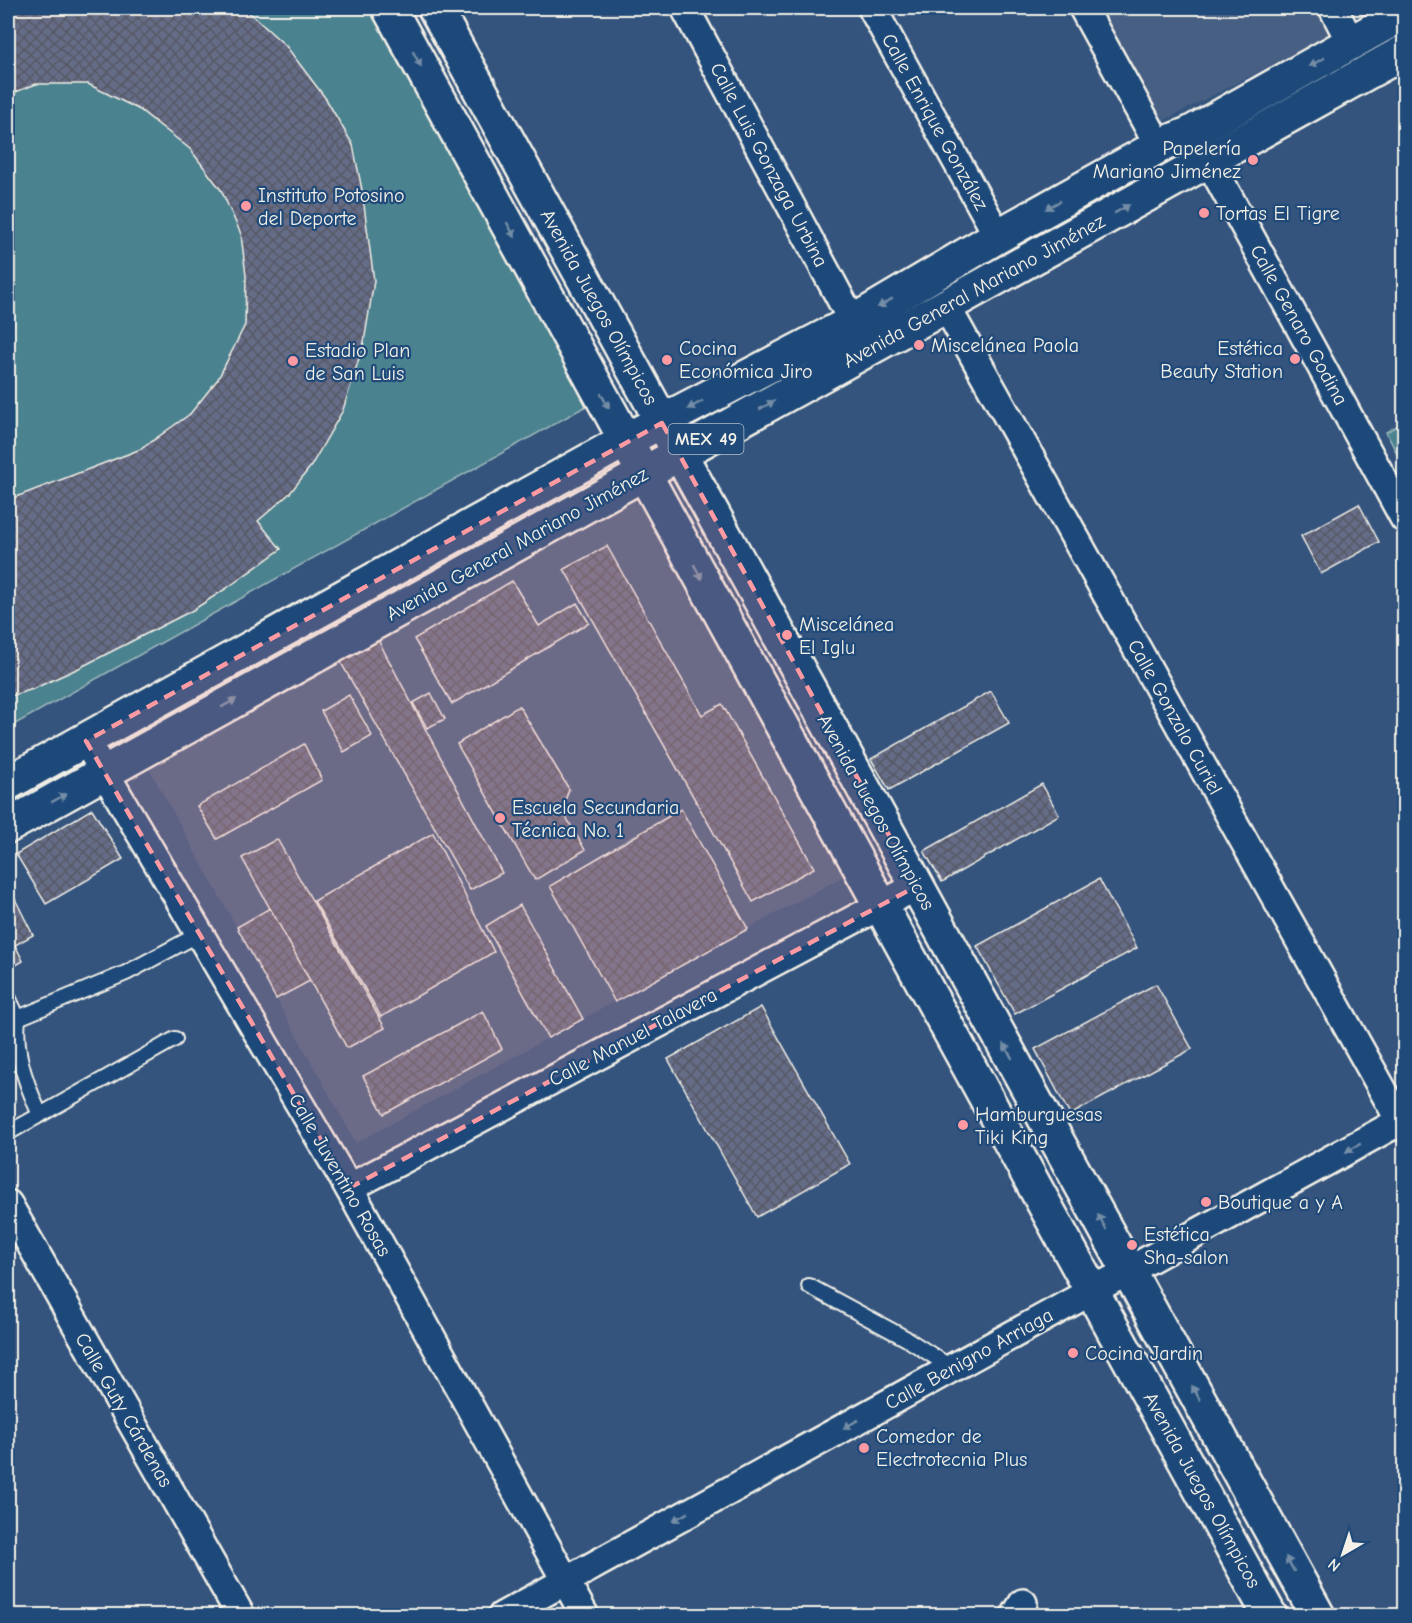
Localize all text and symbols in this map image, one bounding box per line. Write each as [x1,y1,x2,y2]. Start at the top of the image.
street label: Calle Enrique González [877,30,993,215]
one-way arrow [412,51,422,68]
one-way arrow [1308,57,1325,67]
street label: Calle Luis Gonzaga Urbina [705,59,833,271]
place label: Papelería Mariano Jiménez [1093,137,1241,183]
marker: Papelería Mariano Jiménez [1246,153,1260,167]
place label: Instituto Potosino del Deporte [258,184,405,230]
marker: Instituto Potosino del Deporte [239,199,253,213]
one-way arrow [1044,200,1061,210]
place label: Tortas El Tigre [1216,202,1340,225]
one-way arrow [1113,204,1130,214]
street label: Avenida Juegos Olímpicos [536,205,662,409]
marker: Tortas El Tigre [1197,206,1211,220]
street label: Avenida General Mariano Jiménez [839,209,1109,373]
one-way arrow [506,222,516,239]
street label: Calle Genaro Godina [1245,241,1353,409]
one-way arrow [876,298,893,308]
place label: Miscelánea Paola [931,334,1079,357]
place label: Cocina Económica Jiro [679,337,813,383]
place label: Estética Beauty Station [1160,337,1283,383]
marker: Miscelánea Paola [912,338,926,352]
place label: Estadio Plan de San Luis [305,339,410,385]
marker: Estética Beauty Station [1288,352,1302,366]
marker: Cocina Económica Jiro [660,353,674,367]
marker: Estadio Plan de San Luis [286,354,300,368]
one-way arrow [600,393,610,410]
one-way arrow [686,400,703,410]
one-way arrow [759,400,776,410]
road number: MEX 49 [668,424,744,454]
street label: Avenida General Mariano Jiménez [382,462,652,626]
one-way arrow [693,564,704,580]
place label: Miscelánea El Iglu [799,613,894,659]
marker: Miscelánea El Iglu [780,628,794,642]
street label: Calle Gonzalo Curiel [1123,636,1227,798]
one-way arrow [221,698,238,708]
street label: Avenida Juegos Olímpicos [813,710,939,914]
one-way arrow [51,793,68,803]
place label: Escuela Secundaria Técnica No. 1 [512,796,679,842]
marker: Escuela Secundaria Técnica No. 1 [493,811,507,825]
street label: Calle Manuel Talavera [545,983,721,1091]
one-way arrow [1003,1043,1013,1060]
street label: Calle Juventino Rosas [284,1090,396,1260]
place label: Hamburguesas Tiki King [975,1103,1102,1149]
marker: Hamburguesas Tiki King [956,1118,970,1132]
one-way arrow [1344,1143,1361,1153]
place label: Boutique a y A [1218,1191,1343,1214]
marker: Boutique a y A [1199,1195,1213,1209]
one-way arrow [1097,1214,1107,1231]
place label: Estética Sha-salon [1144,1223,1229,1269]
marker: Estética Sha-salon [1125,1238,1139,1252]
street label: Calle Benigno Arriaga [881,1303,1057,1415]
street label: Calle Guty Cárdenas [70,1329,178,1491]
place label: Cocina Jardin [1085,1342,1203,1365]
marker: Cocina Jardin [1066,1346,1080,1360]
one-way arrow [1191,1384,1201,1401]
street label: Avenida Juegos Olímpicos [1139,1388,1265,1592]
one-way arrow [843,1418,859,1429]
place label: Comedor de Electrotecnia Plus [876,1425,1027,1471]
marker: Comedor de Electrotecnia Plus [857,1441,871,1455]
one-way arrow [672,1512,688,1523]
north arrow [1313,1524,1373,1584]
one-way arrow [1285,1555,1295,1572]
text: N [1324,1555,1344,1575]

